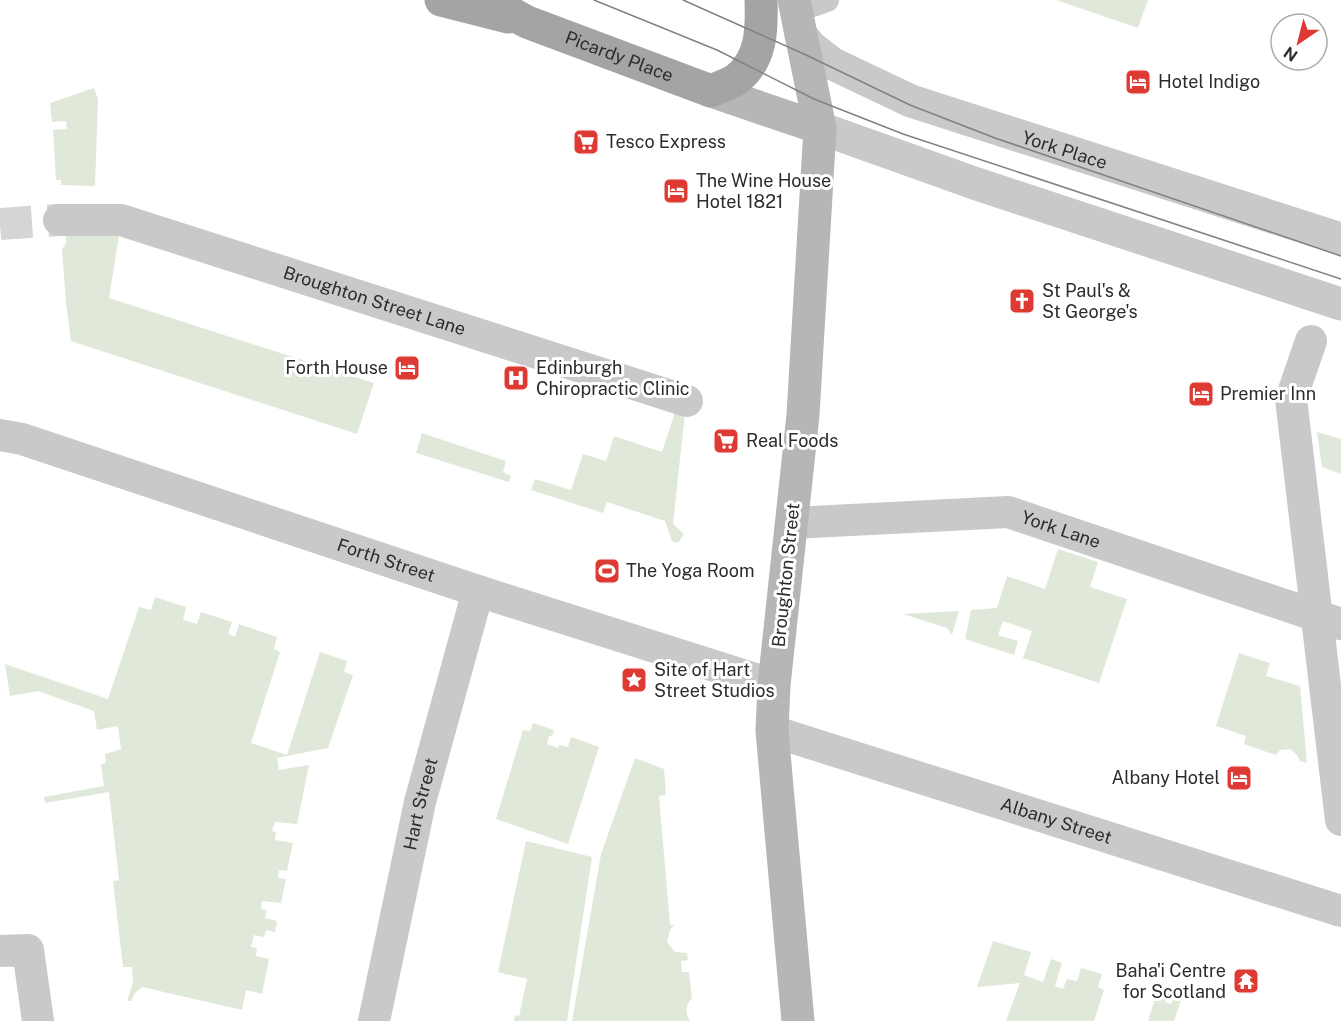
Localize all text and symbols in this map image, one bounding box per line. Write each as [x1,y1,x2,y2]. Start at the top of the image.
north arrow [1269,12,1329,72]
street label: Picardy Place [562,26,676,86]
text: N [1280,43,1301,65]
hotel icon: Hotel Indigo [1123,67,1153,97]
place label: Hotel Indigo [1158,71,1260,92]
street label: York Place [1019,126,1110,173]
supermarket icon: Tesco Express [571,127,601,157]
place label: Tesco Express [606,131,726,152]
place label: The Wine House Hotel 1821 [696,170,831,212]
hotel icon: The Wine House Hotel 1821 [661,176,691,206]
street label: Broughton Street Lane [281,262,468,340]
place label: St Paul's & St George's [1042,280,1138,322]
church icon: St Paul's & St George's [1007,286,1037,316]
hotel icon: Forth House [392,353,422,383]
place label: Forth House [285,357,388,378]
place label: Edinburgh Chiropractic Clinic [536,357,690,399]
hospital icon: Edinburgh Chiropractic Clinic [501,363,531,393]
hotel icon: Premier Inn [1186,379,1216,409]
place label: Premier Inn [1220,383,1316,404]
supermarket icon: Real Foods [711,426,741,456]
place label: Real Foods [746,430,838,451]
street label: Broughton Street [767,502,804,648]
street label: York Lane [1019,506,1103,552]
street label: Forth Street [335,534,438,586]
sports icon: The Yoga Room [592,556,622,586]
place label: The Yoga Room [626,560,755,581]
place label: Site of Hart Street Studios [654,659,775,701]
place icon: Site of Hart Street Studios [619,665,649,695]
street label: Hart Street [399,755,442,852]
hotel icon: Albany Hotel [1224,763,1254,793]
place label: Albany Hotel [1111,767,1220,788]
street label: Albany Street [998,793,1114,848]
place label: Baha'i Centre for Scotland [1116,960,1226,1002]
temple icon: Baha'i Centre for Scotland [1231,966,1261,996]

